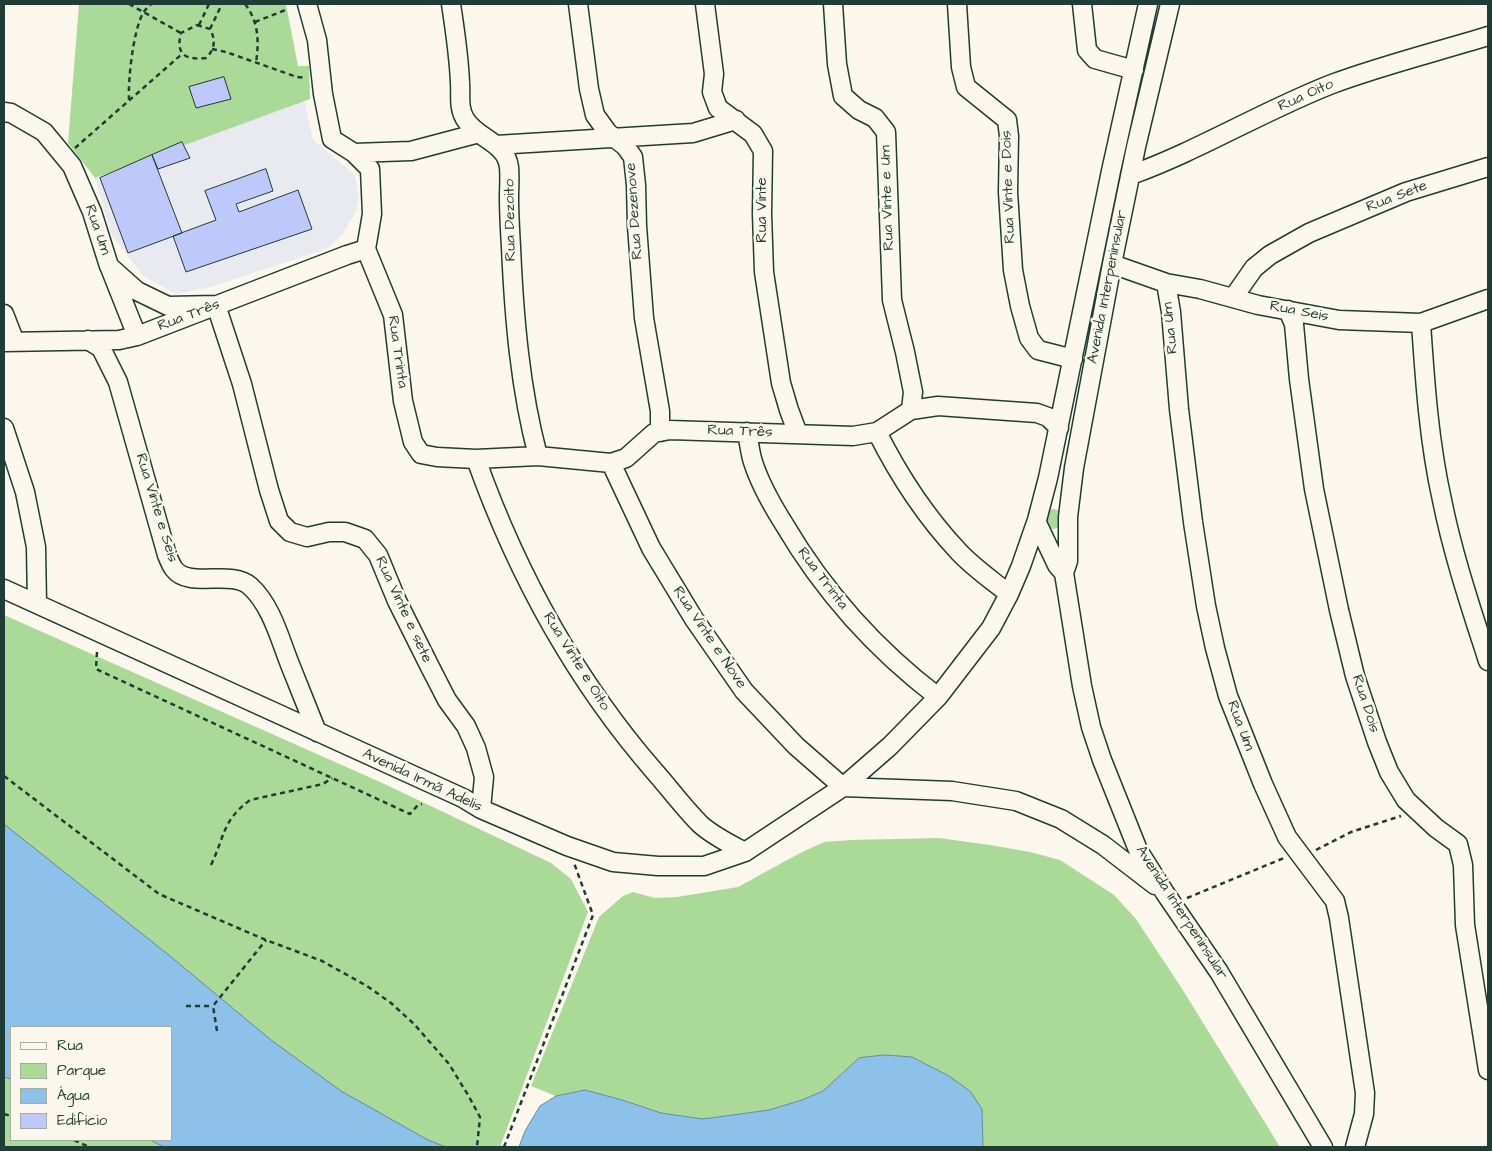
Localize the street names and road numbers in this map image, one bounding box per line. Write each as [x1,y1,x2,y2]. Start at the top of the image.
street label: Rua Oito [1275,76,1337,116]
street label: Rua Vinte e Dois [998,130,1020,244]
street label: Rua Vinte e Um [877,145,899,251]
street label: Rua Dezenove [623,162,647,260]
street label: Rua Vinte [754,177,772,243]
street label: Rua Sete [1364,177,1430,217]
street label: Rua Dezoito [501,179,521,261]
street label: Rua Um [80,202,114,258]
street label: Avenida Interpeninsular [1084,209,1132,365]
street label: Rua Três [155,296,223,336]
street label: Rua Seis [1268,297,1330,327]
street label: Rua Um [1159,301,1183,355]
street label: Rua Trinta [383,315,411,389]
street label: Rua Três [707,422,773,442]
street label: Rua Vinte e Seis [131,451,181,565]
street label: Rua Trinta [793,544,851,614]
street label: Rua Vinte e sete [370,554,436,666]
street label: Rua Vinte e Nove [668,584,750,692]
street label: Rua Vinte e Oito [539,610,613,714]
street label: Rua Dois [1347,673,1383,735]
street label: Rua Um [1222,698,1258,754]
street label: Avenida Irmã Adelis [359,745,485,817]
street label: Avenida Interpeninsular [1131,843,1231,983]

